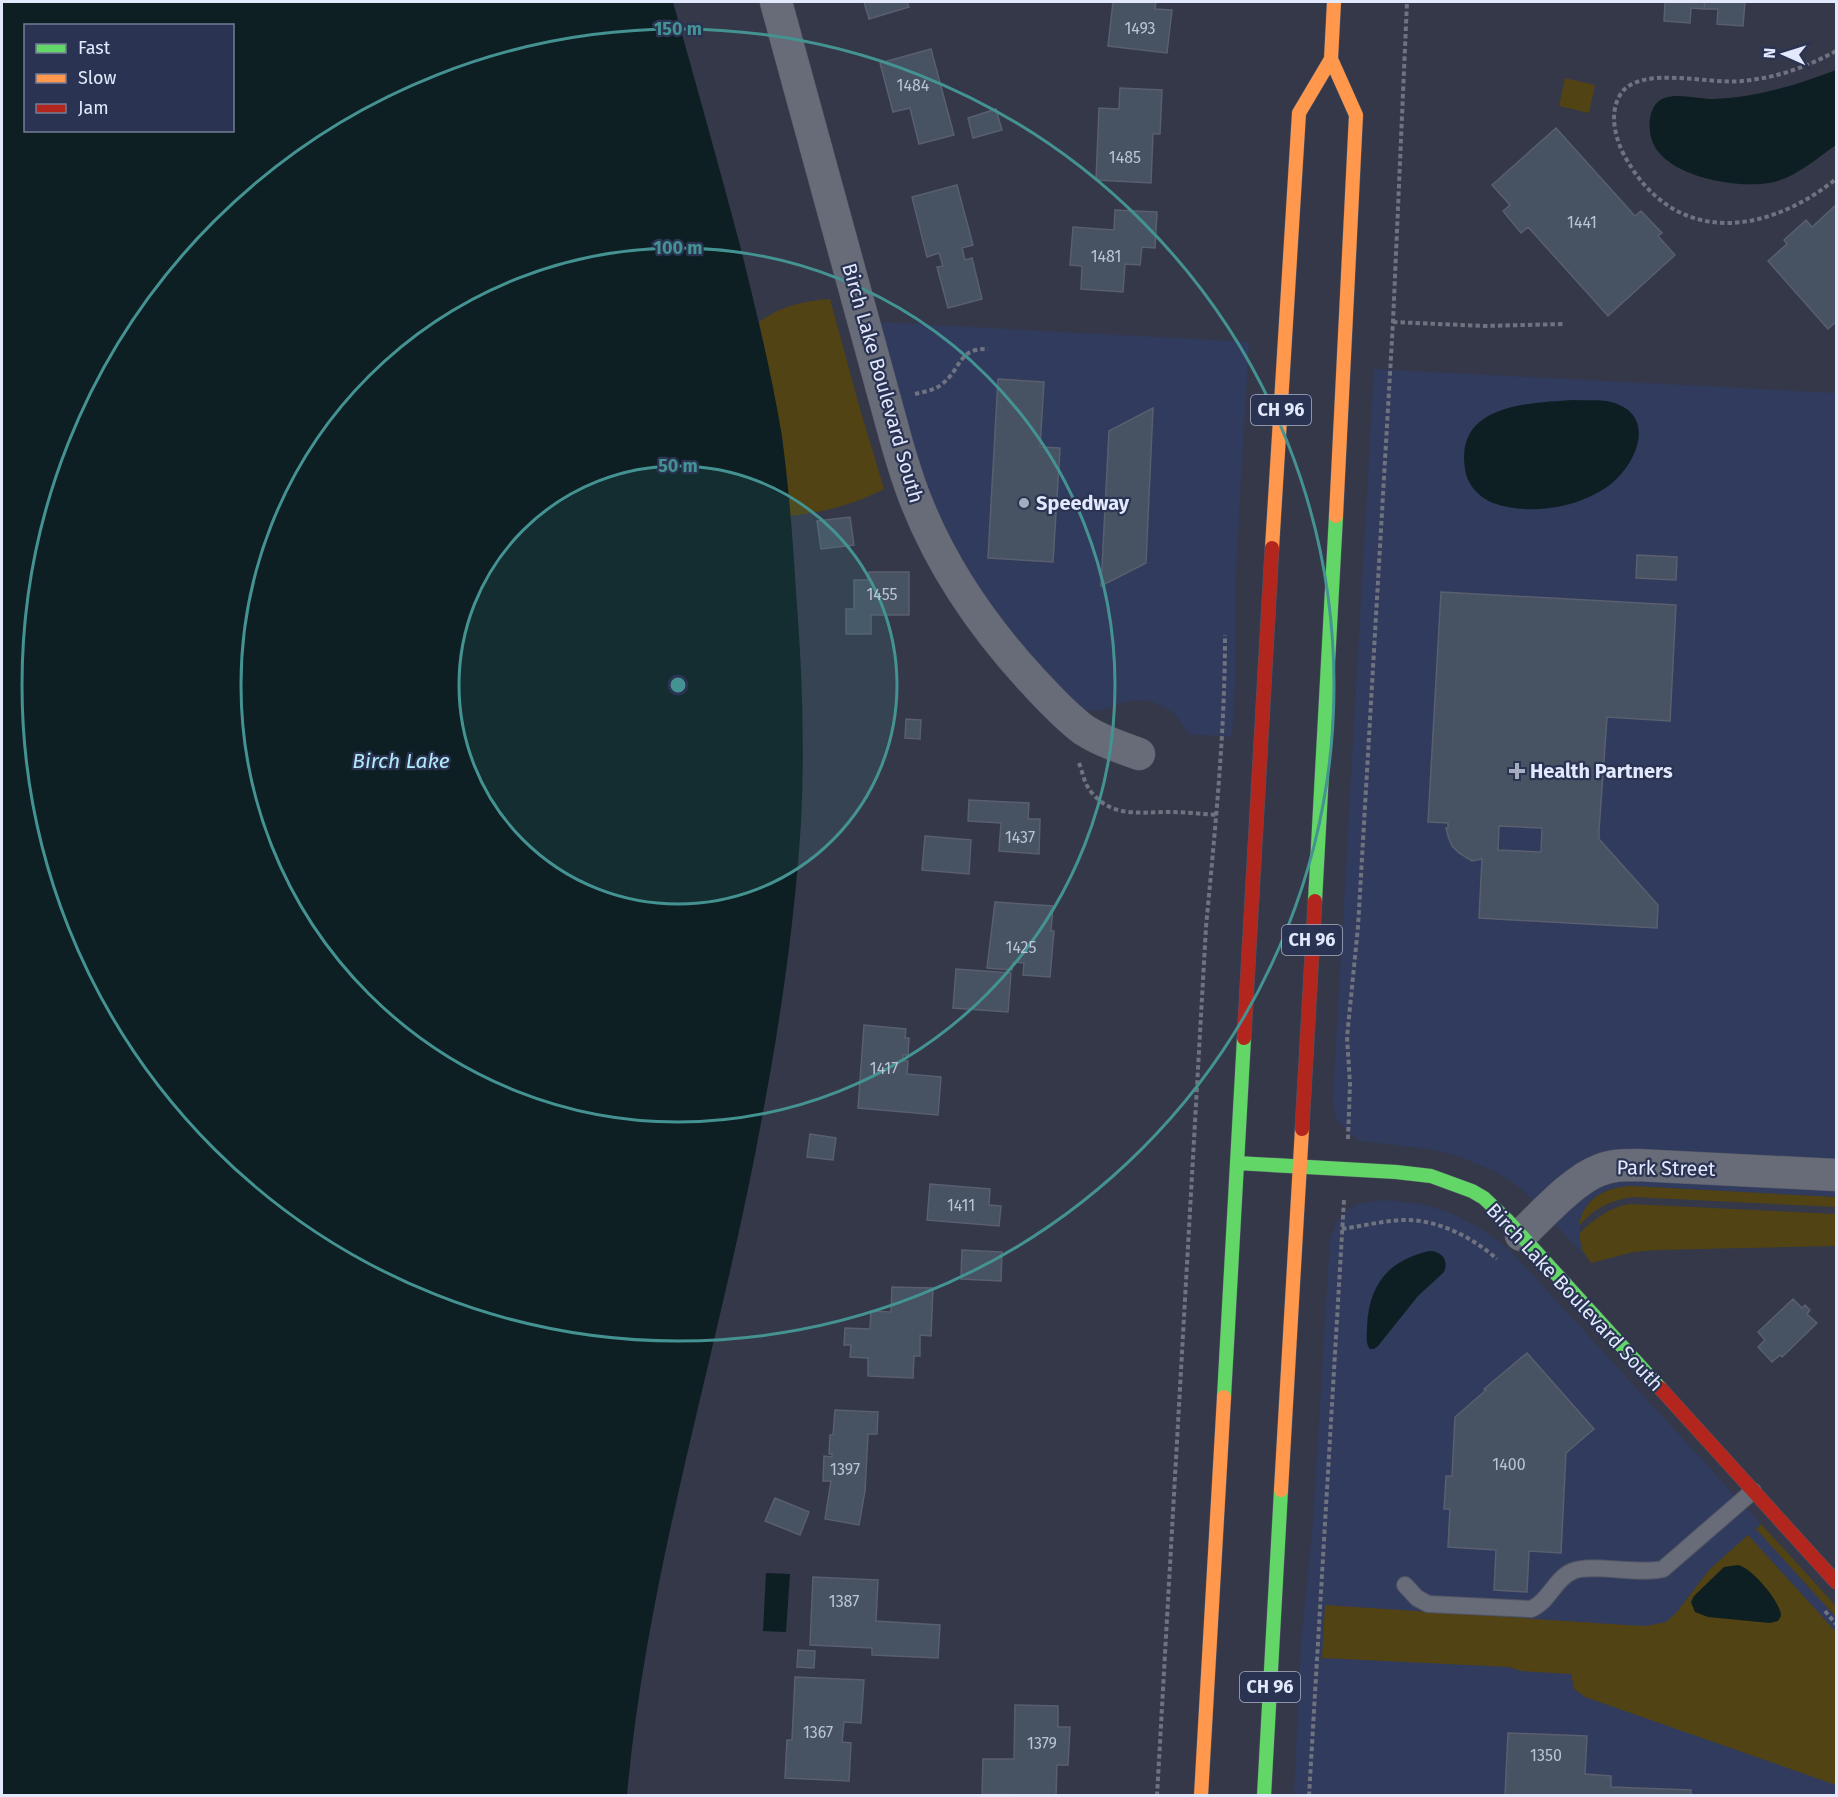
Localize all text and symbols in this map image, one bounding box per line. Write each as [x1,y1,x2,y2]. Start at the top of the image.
text: 150 m [654,18,702,40]
house number: 1493 [1124,19,1156,38]
legend [24,24,234,132]
north arrow [1754,24,1814,84]
text: Fast [78,37,111,59]
text: N [1760,47,1779,59]
text: Slow [78,67,117,89]
house number: 1484 [897,76,930,95]
text: Jam [78,97,109,119]
house number: 1485 [1109,148,1141,167]
house number: 1441 [1567,213,1597,232]
text: 100 m [654,237,702,259]
house number: 1481 [1091,247,1121,266]
street label: Birch Lake Boulevard South [837,260,929,506]
road number: CH 96 [1251,395,1311,425]
text: 50 m [658,455,698,477]
place label: Speedway [1036,491,1130,515]
marker: Speedway [1017,496,1031,510]
house number: 1455 [866,585,898,604]
centre of rings [668,675,688,695]
water label: Birch Lake [352,748,450,774]
place label: Health Partners [1530,759,1673,783]
marker: Health Partners [1508,762,1526,780]
house number: 1437 [1005,828,1035,847]
road number: CH 96 [1282,925,1342,955]
house number: 1425 [1005,938,1037,957]
house number: 1417 [870,1059,898,1078]
street label: Park Street [1616,1155,1716,1181]
house number: 1411 [947,1196,975,1215]
street label: Birch Lake Boulevard South [1482,1198,1668,1396]
house number: 1400 [1492,1455,1526,1474]
house number: 1397 [830,1460,860,1479]
house number: 1387 [829,1592,859,1611]
road number: CH 96 [1240,1672,1300,1702]
house number: 1367 [803,1723,833,1742]
house number: 1379 [1027,1734,1057,1753]
house number: 1350 [1530,1746,1562,1765]

